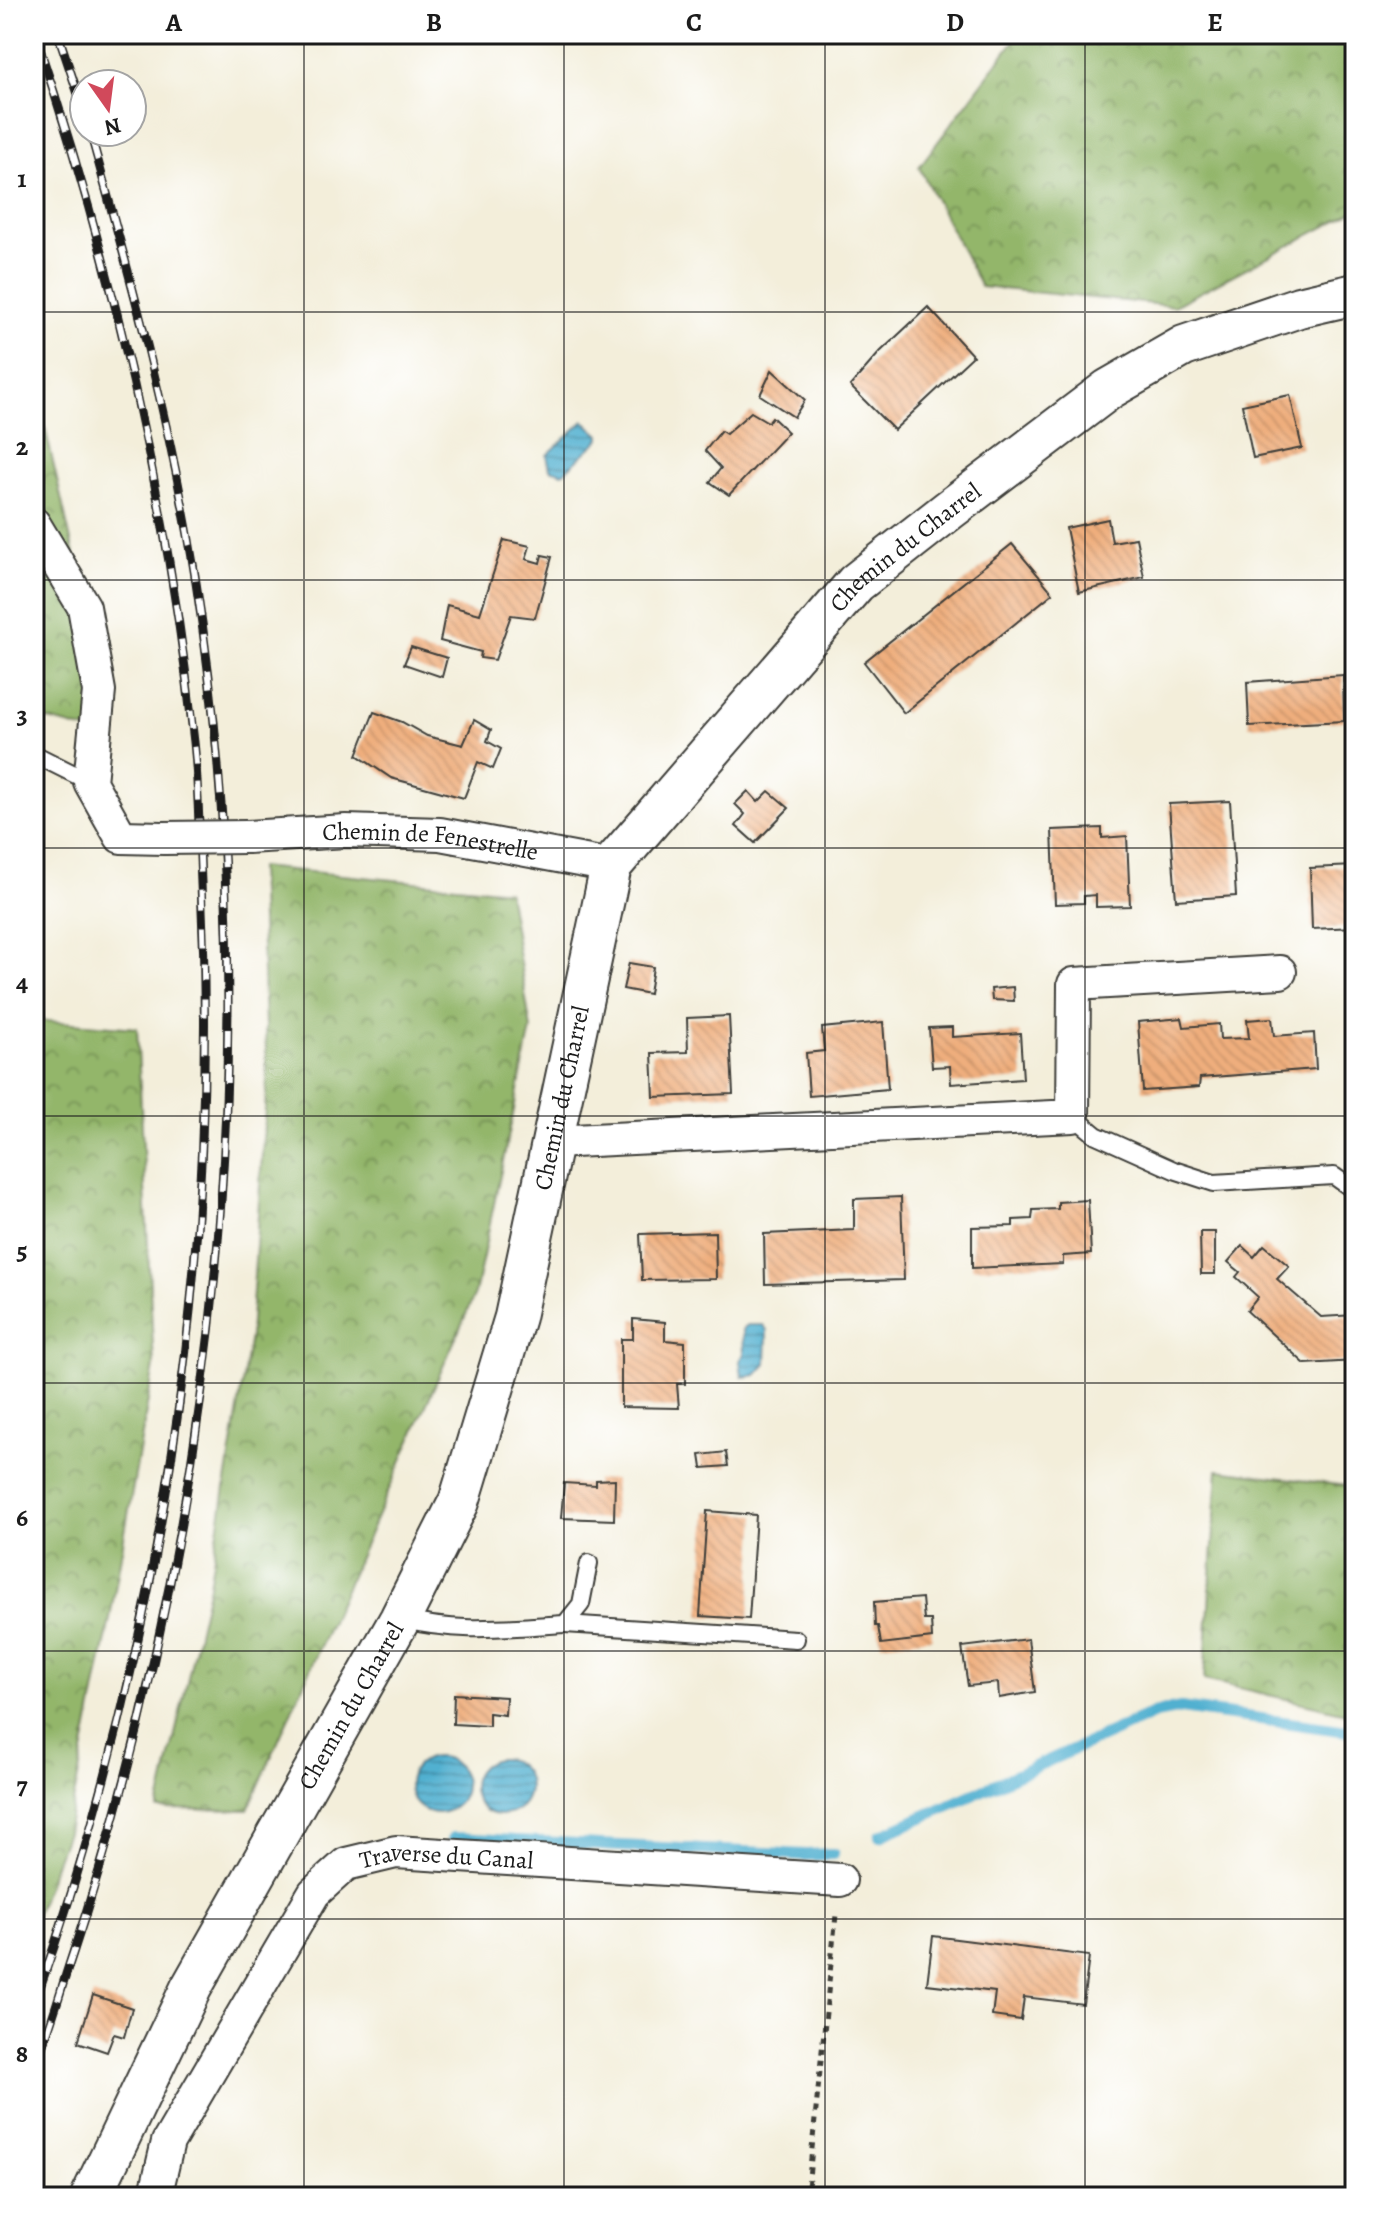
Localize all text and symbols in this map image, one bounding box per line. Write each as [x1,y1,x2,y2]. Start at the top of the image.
text: A [165,5,183,40]
text: B [426,5,442,40]
text: C [686,5,702,40]
text: D [946,5,964,40]
text: E [1207,5,1223,40]
north arrow [68,68,148,148]
text: N [101,110,124,143]
text: 1 [17,161,27,196]
text: 2 [16,429,29,464]
street label: Chemin du Charrel [822,475,988,619]
text: 3 [16,697,28,732]
street label: Chemin de Fenestrelle [321,815,541,868]
text: 4 [16,965,28,1000]
street label: Chemin du Charrel [526,1003,597,1193]
text: 5 [16,1233,28,1268]
text: 6 [16,1500,28,1535]
street label: Chemin du Charrel [291,1616,411,1795]
text: 7 [16,1768,28,1803]
street label: Traverse du Canal [356,1836,534,1877]
text: 8 [16,2036,28,2071]

